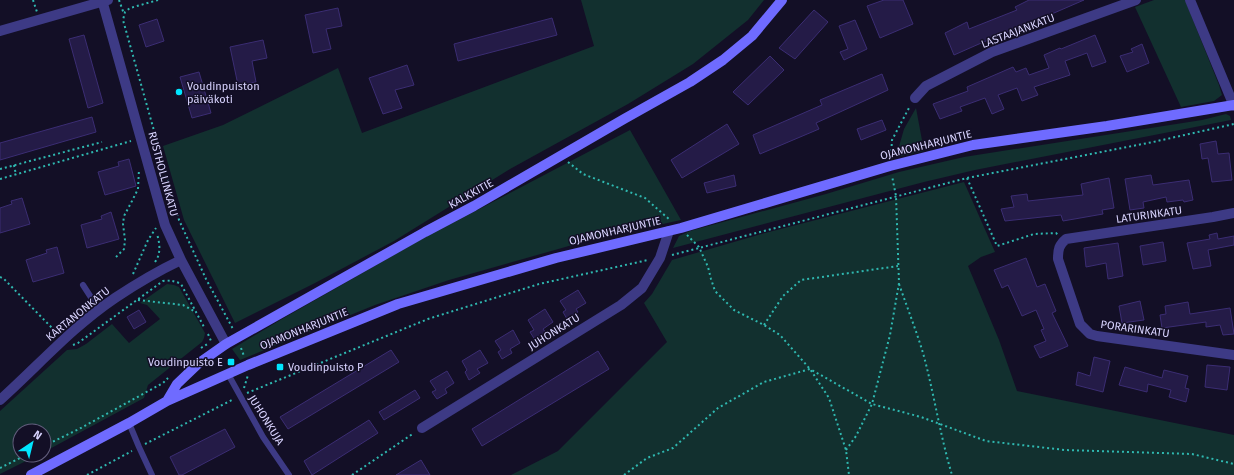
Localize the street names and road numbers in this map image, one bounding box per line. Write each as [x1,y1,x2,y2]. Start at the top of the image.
street label: LASTAAJANKATU [979,11,1057,51]
street label: OJAMONHARJUNTIE [879,127,973,163]
street label: RUSTHOLLINKATU [145,130,181,218]
street label: KALKKITIE [446,176,496,212]
street label: LATURINKATU [1115,204,1183,226]
street label: OJAMONHARJUNTIE [568,214,662,248]
street label: KARTANONKATU [43,284,113,344]
street label: OJAMONHARJUNTIE [258,305,350,353]
street label: JUHONKATU [526,311,582,353]
street label: PORARINKATU [1100,318,1170,340]
street label: JUHONKUJA [246,393,287,448]

